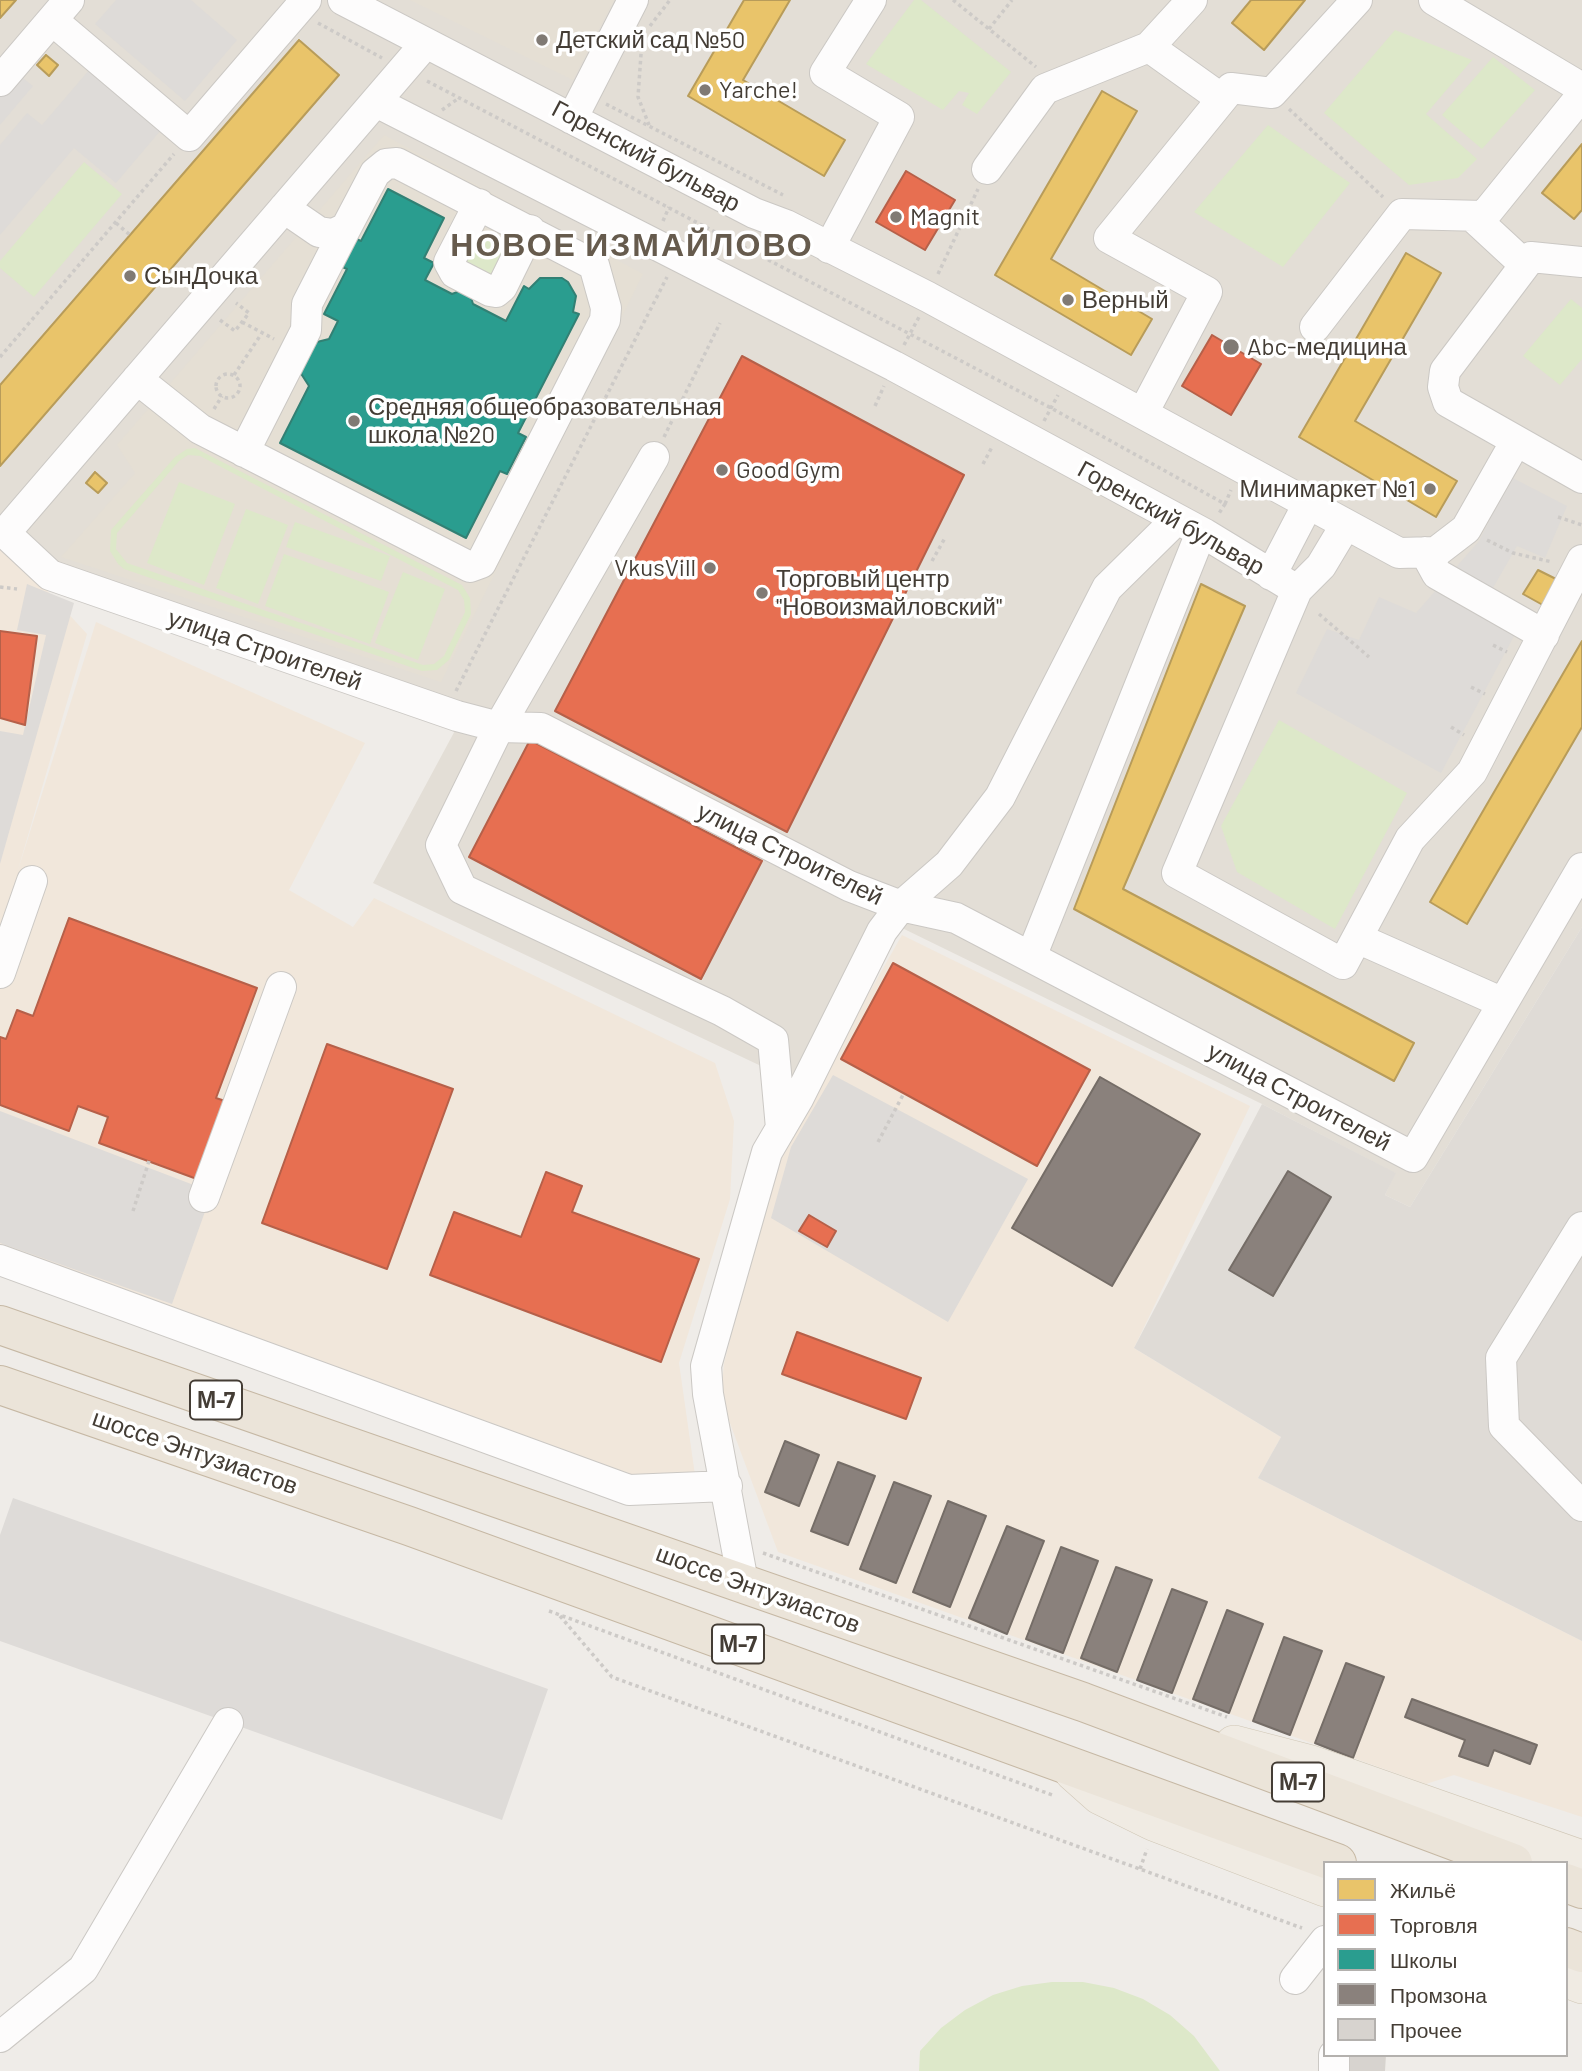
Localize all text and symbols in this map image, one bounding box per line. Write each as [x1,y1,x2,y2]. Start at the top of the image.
place label: Детский сад №50 [556,26,745,54]
marker: Детский сад №50 [534,32,550,48]
place label: Yarche! [719,76,798,104]
marker: Yarche! [697,82,713,98]
street label: Горенский бульвар [547,94,745,218]
place label: Magnit [910,203,980,231]
marker: Magnit [888,209,904,225]
district label: НОВОЕ ИЗМАЙЛОВО [452,226,812,264]
place label: СынДочка [144,262,258,290]
marker: СынДочка [122,268,138,284]
place label: Верный [1082,286,1169,314]
marker: Верный [1060,292,1076,308]
place label: Abc-медицина [1247,333,1407,361]
marker: Abc-медицина [1221,337,1241,357]
place label: Средняя общеобразовательная школа №20 [368,393,722,449]
marker: Средняя общеобразовательная школа №20 [346,413,362,429]
street label: Горенский бульвар [1073,455,1269,581]
place label: Good Gym [736,456,840,484]
marker: Good Gym [714,462,730,478]
place label: Минимаркет №1 [1239,475,1416,503]
marker: Минимаркет №1 [1422,481,1438,497]
place label: VkusVill [614,554,696,582]
marker: VkusVill [702,560,718,576]
place label: Торговый центр "Новоизмайловский" [776,565,1002,621]
marker: Торговый центр "Новоизмайловский" [754,585,770,601]
street label: улица Строителей [164,603,366,697]
street label: улица Строителей [692,797,888,911]
street label: улица Строителей [1203,1037,1395,1157]
road number: М-7 [190,1380,242,1420]
street label: шоссе Энтузиастов [89,1403,301,1501]
street label: шоссе Энтузиастов [652,1539,864,1639]
road number: М-7 [712,1624,764,1664]
road number: М-7 [1272,1763,1324,1802]
legend [1323,1861,1568,2057]
text: Жильё [1390,1877,1456,1902]
text: Торговля [1390,1912,1478,1937]
text: Школы [1390,1947,1457,1972]
text: Промзона [1390,1982,1487,2007]
text: Прочее [1390,2017,1462,2042]

